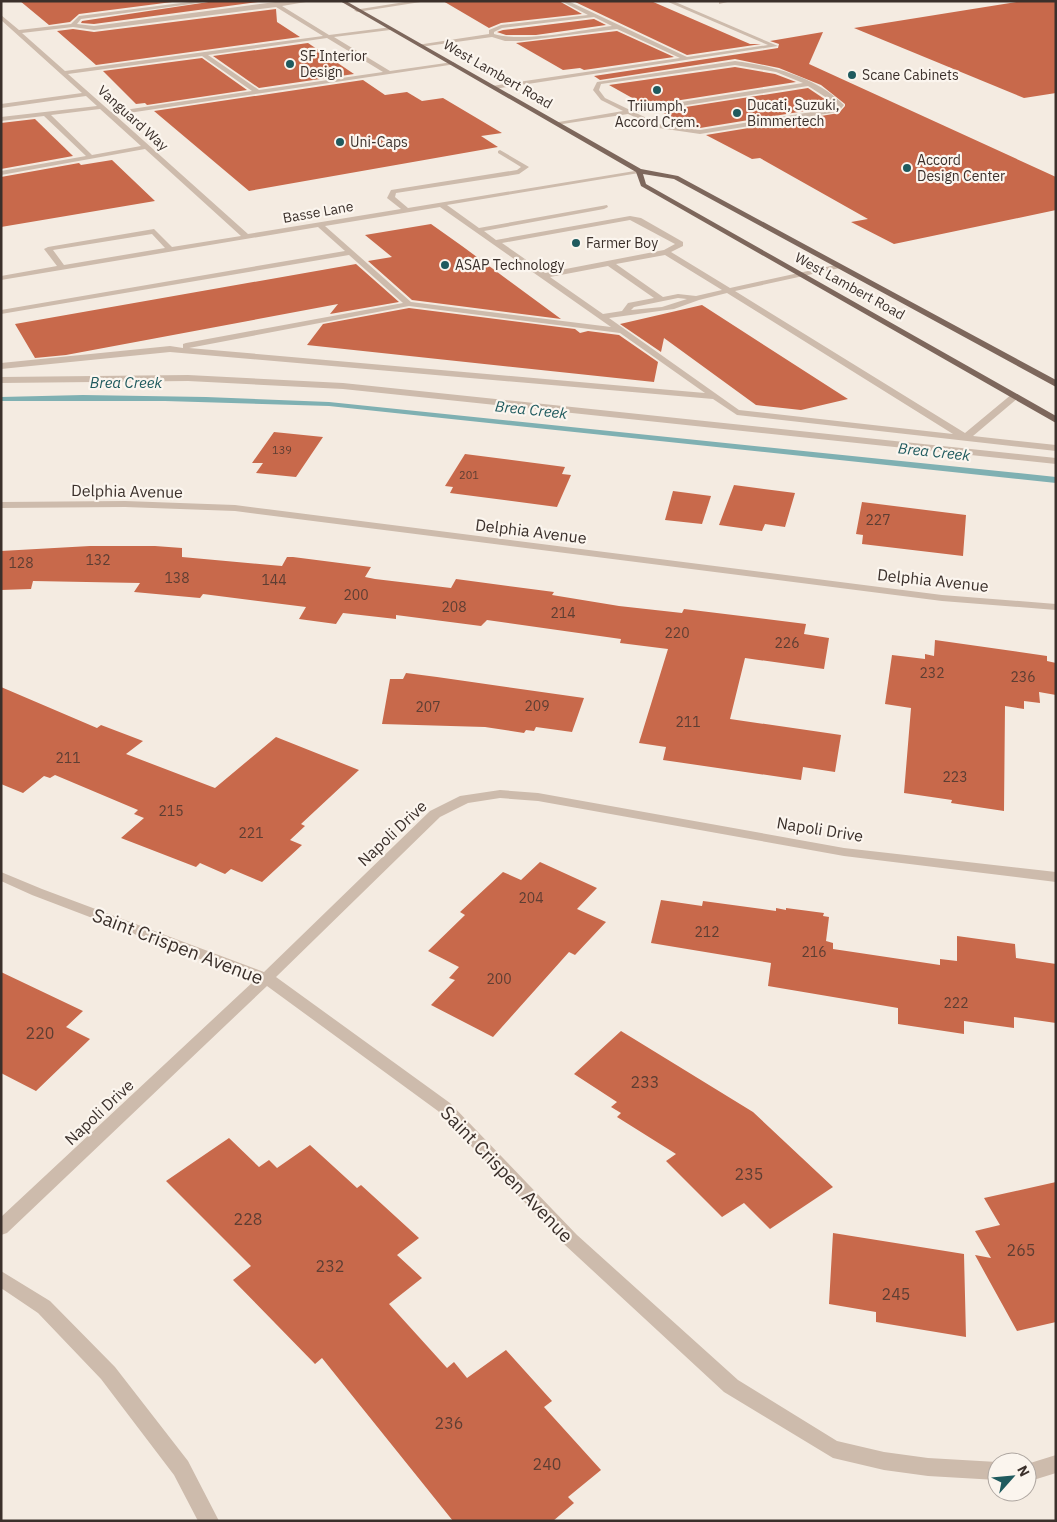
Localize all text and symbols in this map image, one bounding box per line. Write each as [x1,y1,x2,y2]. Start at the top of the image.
street label: West Lambert Road [440,35,556,113]
place label: SF Interior Design [300,47,367,81]
marker: SF Interior Design [284,58,296,70]
place label: Scane Cabinets [862,66,959,84]
marker: Scane Cabinets [846,69,858,81]
street label: Vanguard Way [94,81,172,155]
marker: Triiumph, Accord Crem. [651,84,663,96]
place label: Ducati, Suzuki, Bimmertech [747,96,840,130]
place label: Triiumph, Accord Crem. [615,97,699,131]
marker: Ducati, Suzuki, Bimmertech [731,107,743,119]
place label: Uni-Caps [350,133,408,151]
marker: Uni-Caps [334,136,346,148]
place label: Accord Design Center [917,151,1005,185]
marker: Accord Design Center [901,162,913,174]
street label: Basse Lane [281,197,355,227]
place label: Farmer Boy [586,234,658,252]
marker: Farmer Boy [570,237,582,249]
street label: West Lambert Road [792,248,908,324]
place label: ASAP Technology [455,256,565,274]
marker: ASAP Technology [439,259,451,271]
water label: Brea Creek [90,373,162,392]
water label: Brea Creek [494,396,568,423]
water label: Brea Creek [897,438,971,465]
house number: 139 [272,443,292,457]
house number: 201 [459,468,479,482]
street label: Delphia Avenue [71,480,183,502]
house number: 227 [865,511,891,529]
street label: Delphia Avenue [474,514,588,548]
house number: 132 [85,551,111,569]
house number: 128 [8,554,34,572]
street label: Delphia Avenue [876,564,990,596]
house number: 138 [164,569,190,587]
house number: 144 [261,571,287,589]
house number: 200 [343,586,369,604]
house number: 208 [441,598,467,616]
house number: 214 [550,604,576,622]
house number: 220 [664,624,690,642]
house number: 226 [774,634,800,652]
house number: 232 [919,664,945,682]
house number: 236 [1010,668,1036,686]
house number: 209 [524,697,550,715]
house number: 207 [415,698,441,716]
house number: 211 [675,713,701,731]
house number: 211 [55,749,81,767]
house number: 223 [942,768,968,786]
street label: Napoli Drive [353,796,431,870]
house number: 215 [158,802,184,820]
street label: Napoli Drive [775,812,865,846]
house number: 221 [238,824,264,842]
house number: 204 [518,889,544,907]
street label: Saint Crispen Avenue [89,902,267,990]
house number: 212 [694,923,720,941]
house number: 216 [801,943,827,961]
house number: 200 [486,970,512,988]
house number: 222 [943,994,969,1012]
house number: 220 [26,1023,54,1043]
house number: 233 [631,1072,659,1092]
street label: Napoli Drive [60,1075,138,1149]
street label: Saint Crispen Avenue [436,1101,578,1247]
house number: 235 [735,1164,763,1184]
house number: 228 [234,1209,262,1229]
house number: 265 [1007,1240,1035,1260]
house number: 232 [316,1256,344,1276]
house number: 245 [882,1284,910,1304]
house number: 236 [435,1413,463,1433]
north arrow [987,1452,1037,1502]
house number: 240 [533,1454,561,1474]
text: N [1013,1462,1034,1480]

